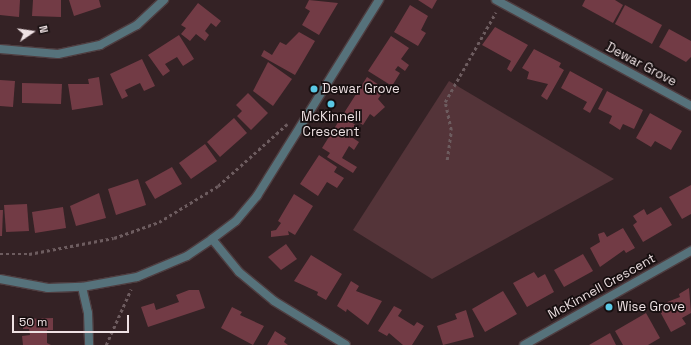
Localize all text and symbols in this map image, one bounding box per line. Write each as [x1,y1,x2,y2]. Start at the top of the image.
north arrow [12,12,52,52]
text: N [36,24,51,34]
street label: Dewar Grove [603,40,679,90]
place label: Dewar Grove [322,81,400,97]
marker: Dewar Grove [309,84,319,94]
marker: McKinnell Crescent [326,99,336,109]
place label: McKinnell Crescent [301,110,361,141]
street label: McKinnell Crescent [546,251,658,323]
place label: Wise Grove [617,299,685,315]
marker: Wise Grove [604,302,614,312]
scale bar [14,307,131,333]
text: 50 m [19,314,47,330]

